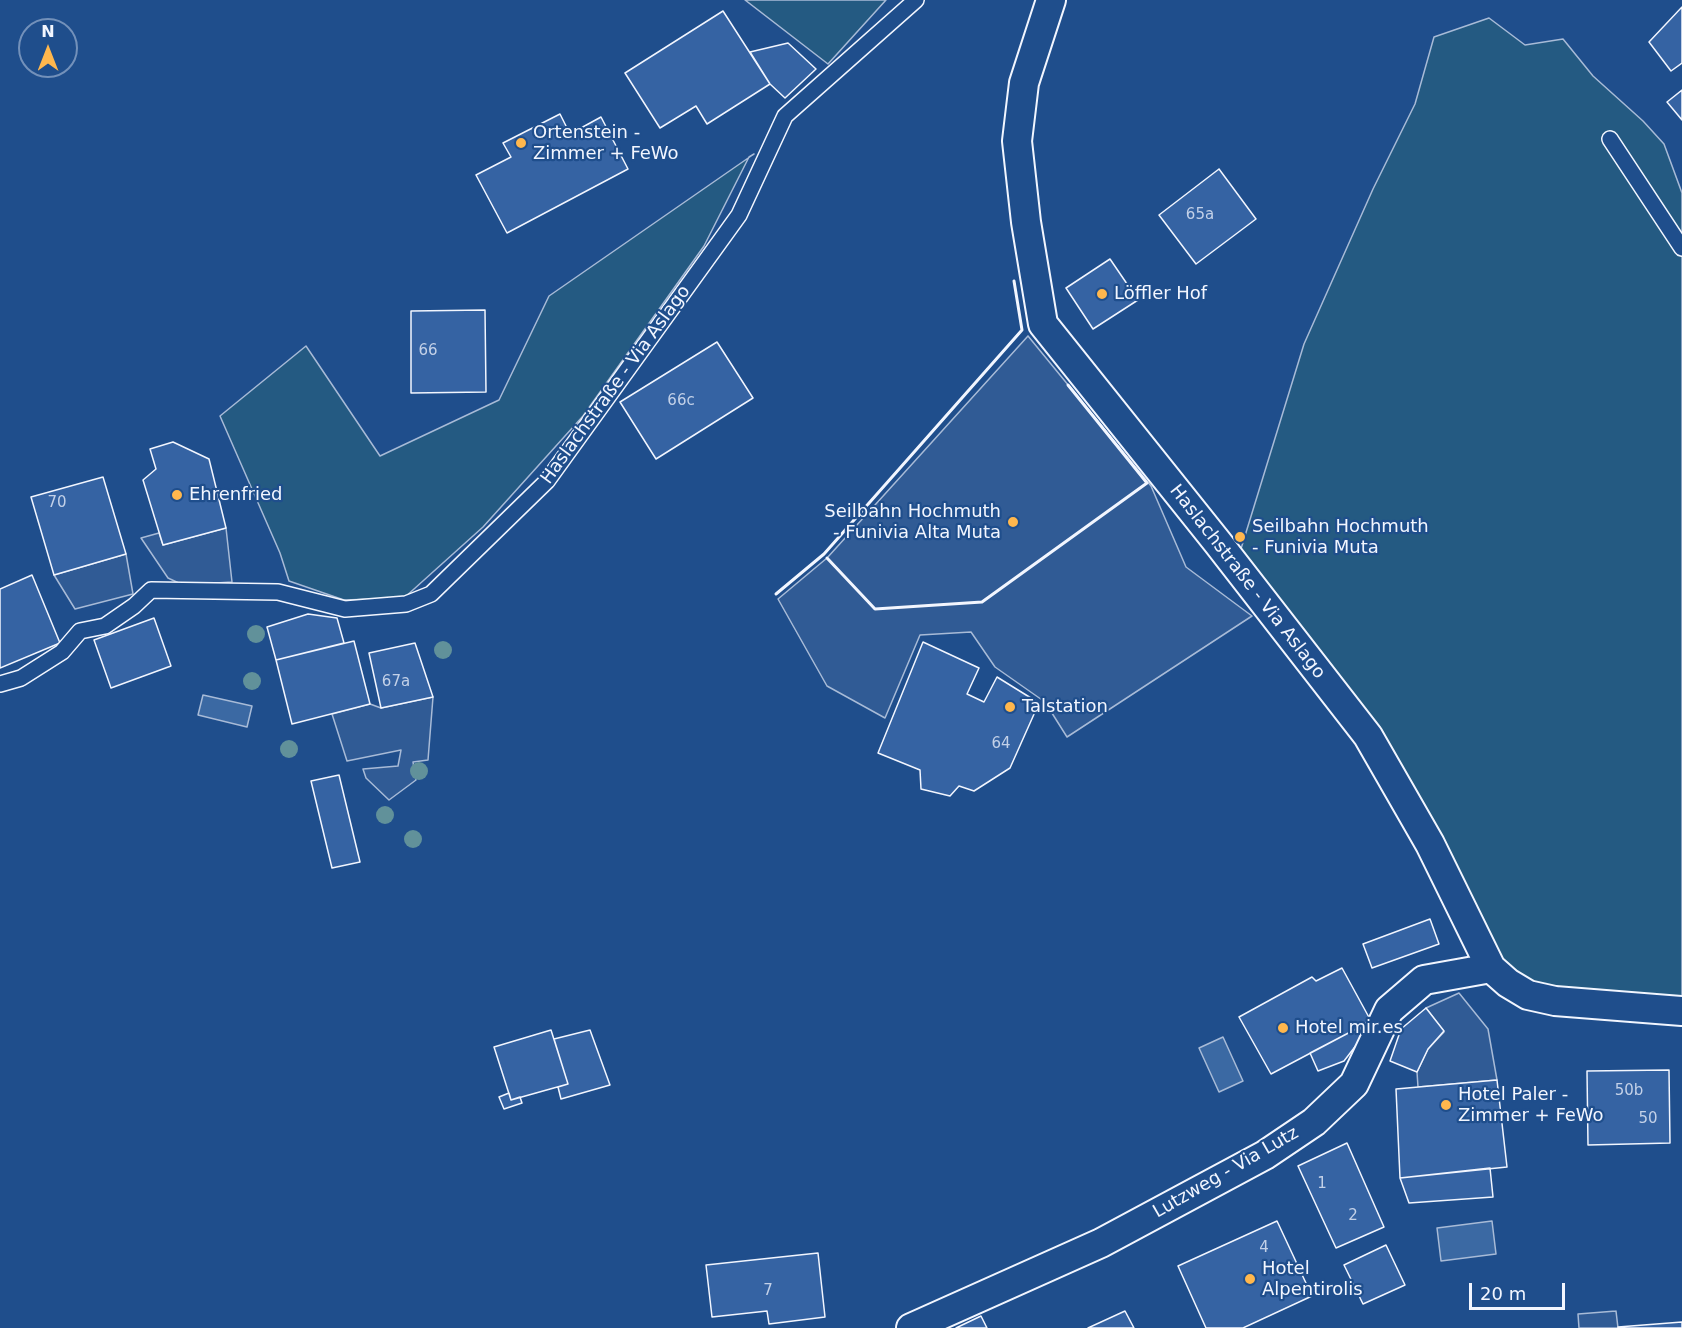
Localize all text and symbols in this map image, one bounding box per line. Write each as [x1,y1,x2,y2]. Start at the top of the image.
north arrow [18,18,78,78]
text: N [41,22,55,41]
place label: Ortenstein - Zimmer + FeWo [533,122,679,164]
marker: Ortenstein - Zimmer + FeWo [514,136,528,150]
house number: 65a [1186,206,1214,224]
street label: Haslachstraße - Via Aslago [537,281,695,489]
place label: Löffler Hof [1114,283,1207,305]
marker: Löffler Hof [1095,287,1109,301]
house number: 66 [418,342,438,360]
house number: 66c [667,392,695,410]
street label: Haslachstraße - Via Aslago [1165,481,1329,683]
place label: Ehrenfried [189,484,283,506]
marker: Ehrenfried [170,488,184,502]
house number: 70 [47,494,67,512]
place label: Seilbahn Hochmuth - Funivia Alta Muta [824,501,1001,544]
marker: Seilbahn Hochmuth - Funivia Alta Muta [1006,515,1020,529]
place label: Seilbahn Hochmuth - Funivia Muta [1252,516,1429,558]
marker: Seilbahn Hochmuth - Funivia Muta [1233,530,1247,544]
house number: 67a [382,673,410,691]
place label: Talstation [1022,696,1108,718]
marker: Talstation [1003,700,1017,714]
house number: 64 [991,735,1011,753]
place label: Hotel mir.es [1295,1017,1403,1039]
marker: Hotel mir.es [1276,1021,1290,1035]
house number: 50b [1615,1082,1643,1100]
place label: Hotel Paler - Zimmer + FeWo [1458,1084,1604,1126]
marker: Hotel Paler - Zimmer + FeWo [1439,1098,1453,1112]
house number: 50 [1638,1110,1658,1128]
street label: Lutzweg - Via Lutz [1150,1123,1302,1223]
house number: 1 [1317,1175,1327,1193]
house number: 2 [1348,1207,1358,1225]
house number: 4 [1259,1239,1269,1257]
place label: Hotel Alpentirolis [1262,1258,1363,1300]
scale bar [1472,1271,1568,1309]
marker: Hotel Alpentirolis [1243,1272,1257,1286]
house number: 7 [763,1282,773,1300]
text: 20 m [1480,1283,1526,1304]

